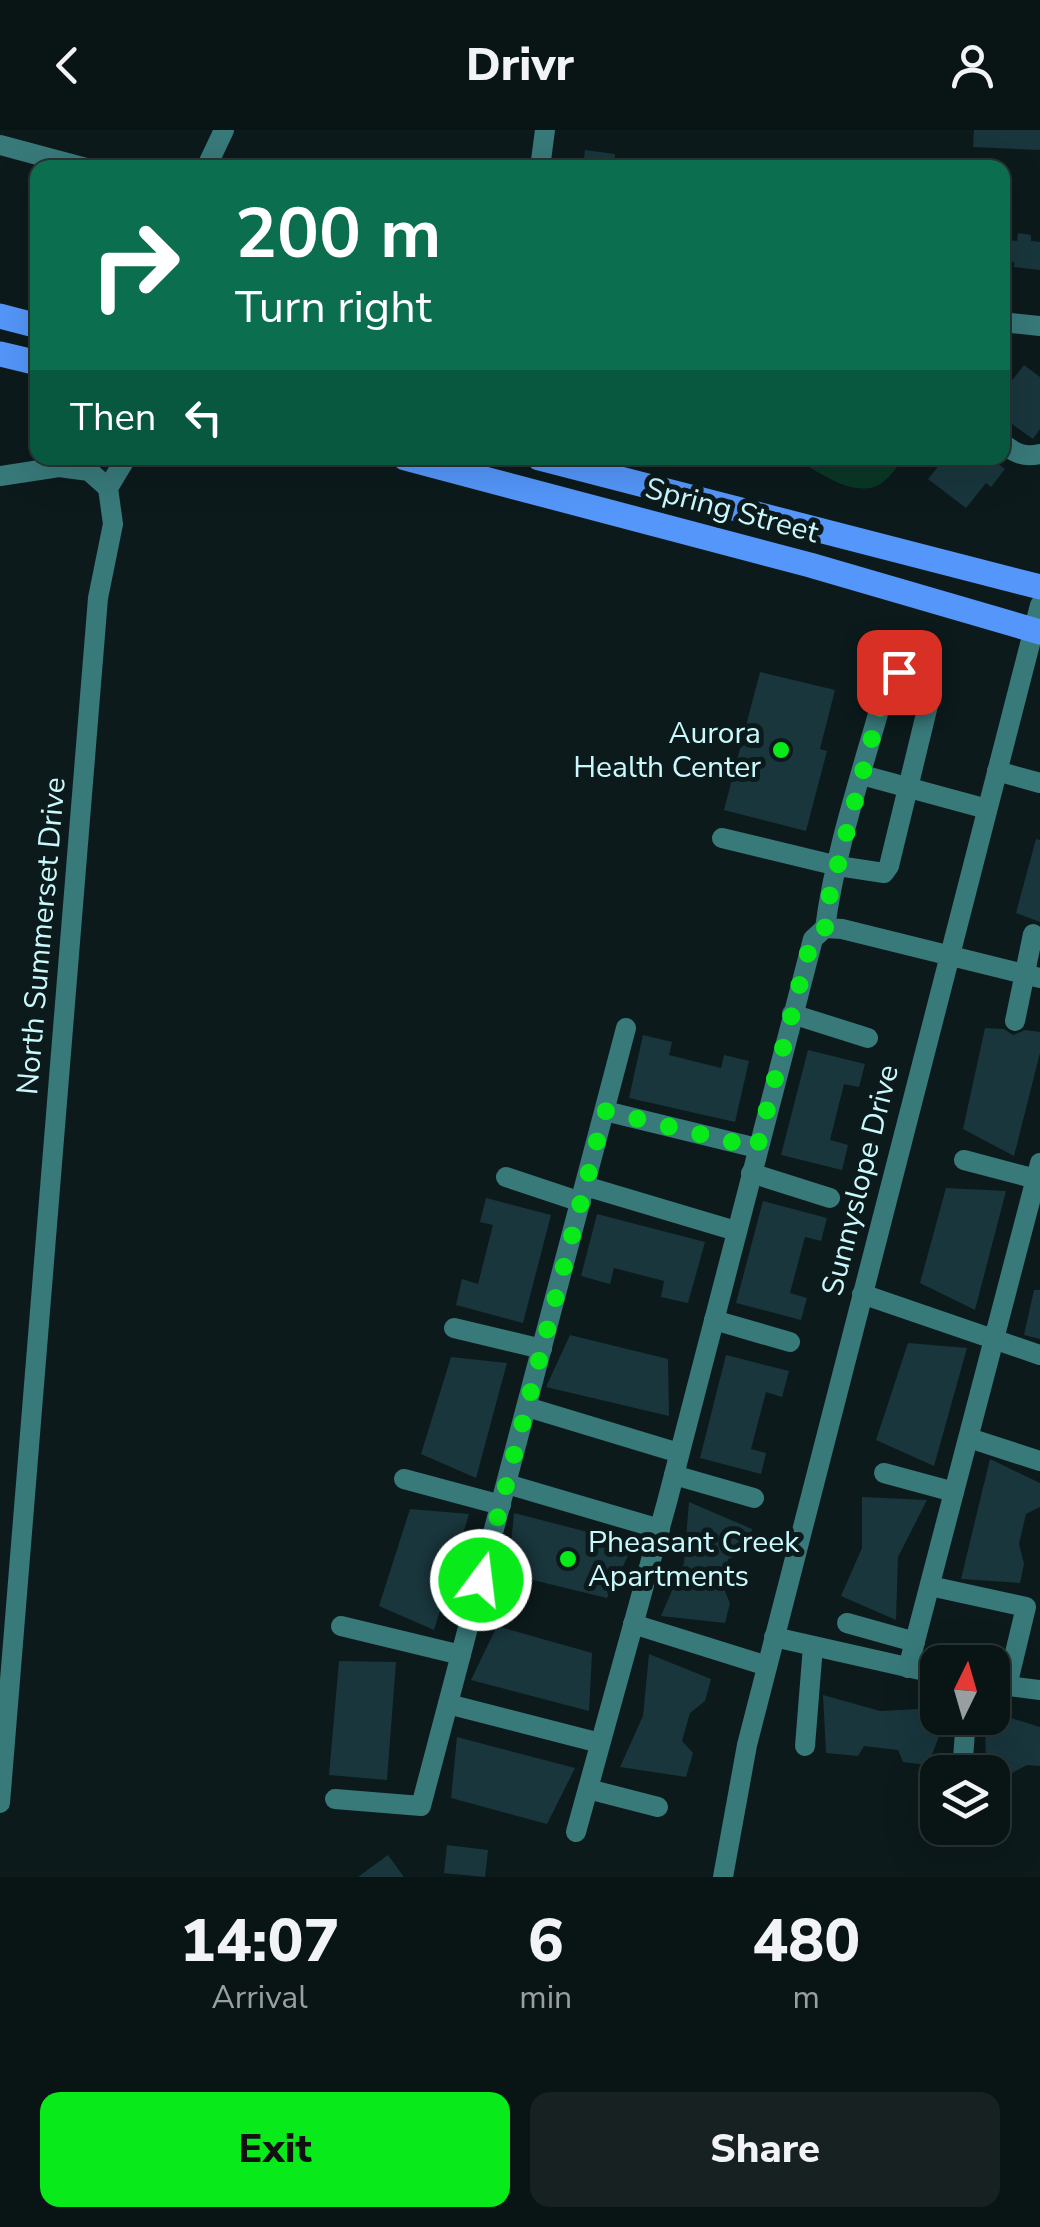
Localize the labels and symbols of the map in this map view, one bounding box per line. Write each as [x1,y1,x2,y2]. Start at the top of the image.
street label: Spring Street [641,468,824,553]
pin [857,630,942,715]
place label: Aurora Health Center [573,713,761,788]
marker: Aurora Health Center [770,739,792,761]
street label: North Summerset Drive [7,776,76,1097]
street label: Sunnyslope Drive [812,1060,909,1300]
place label: Pheasant Creek Apartments [588,1522,800,1597]
position arrow [429,1528,533,1632]
marker: Pheasant Creek Apartments [557,1548,579,1570]
north arrow [920,1645,1010,1735]

